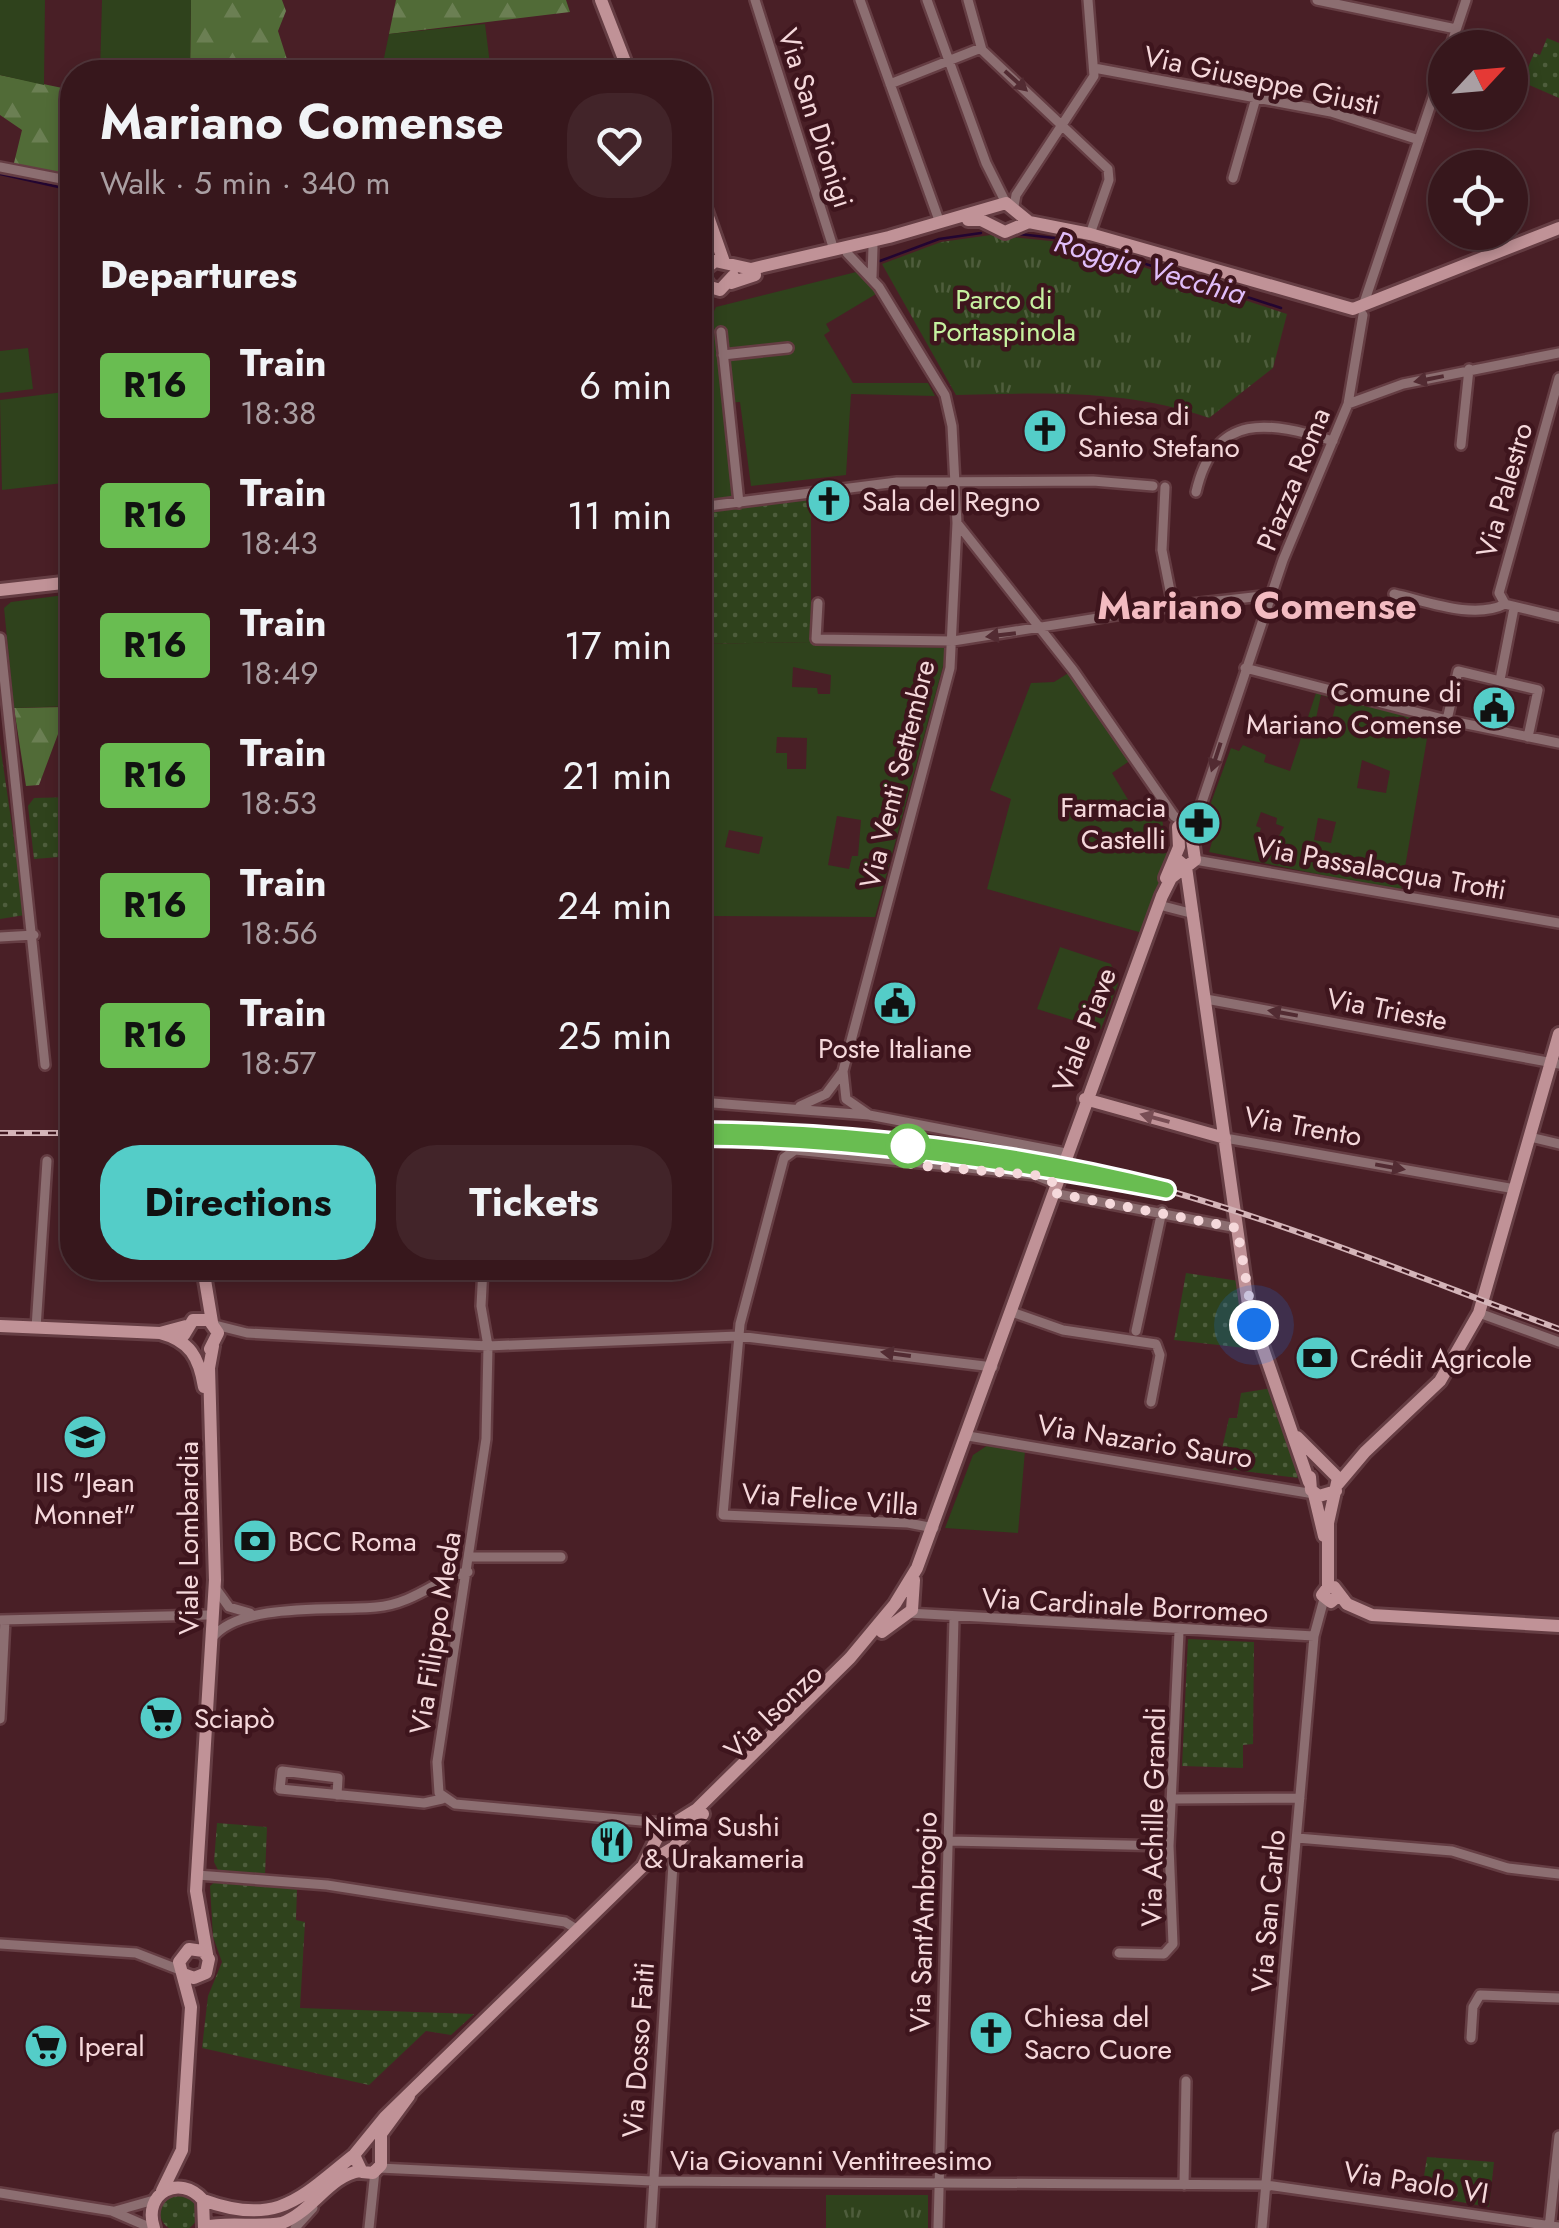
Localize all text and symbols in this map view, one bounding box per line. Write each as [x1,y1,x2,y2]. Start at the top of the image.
street label: Via San Dionigi [767,23,864,213]
north arrow [1428,30,1528,130]
map controls [1428,30,1528,250]
street label: Via Giuseppe Giusti [1140,35,1384,126]
one-way arrow [1003,69,1028,91]
text: Mariano Comense [100,88,504,157]
button: heart [567,93,672,198]
button: locate [1428,150,1528,250]
text: Walk · 5 min · 340 m [100,160,391,206]
water label: Roggia Vecchia [1049,220,1251,316]
text: Departures [100,247,297,302]
park label: Parco di Portaspinola [932,279,1076,352]
text: Train [240,335,327,390]
text: 6 min [579,358,672,413]
text: R16 [123,360,187,410]
one-way arrow [1413,371,1444,387]
text: 18:38 [240,390,316,436]
place label: Chiesa di Santo Stefano [1078,395,1240,468]
street label: Piazza Roma [1246,402,1341,557]
church icon: Chiesa di Santo Stefano [1022,408,1068,454]
street label: Via Palestro [1466,418,1543,563]
text: Train [240,465,327,520]
church icon: Sala del Regno [806,478,852,524]
place label: Sala del Regno [862,481,1040,522]
text: 11 min [567,488,672,543]
text: R16 [123,490,187,540]
text: 18:43 [240,520,318,566]
district label: Mariano Comense [1097,578,1417,633]
text: Train [240,595,327,650]
text: 17 min [564,618,672,673]
text: R16 [123,620,187,670]
one-way arrow [985,627,1017,643]
text: 18:49 [240,650,319,696]
street label: Via Venti Settembre [849,655,946,893]
place label: Comune di Mariano Comense [1246,672,1462,745]
public building icon: Comune di Mariano Comense [1471,685,1517,731]
text: Train [240,725,327,780]
one-way arrow [1208,742,1223,773]
text: 21 min [562,748,672,803]
text: R16 [123,750,187,800]
text: 18:53 [240,780,317,826]
place label: Farmacia Castelli [1060,787,1166,860]
pharmacy icon: Farmacia Castelli [1176,800,1222,846]
street label: Via Passalacqua Trotti [1253,826,1509,911]
text: Train [240,855,327,910]
text: 24 min [557,878,672,933]
text: R16 [123,880,187,930]
text: 18:56 [240,910,318,956]
street label: Viale Piave [1042,962,1127,1099]
street label: Via Trieste [1323,978,1451,1041]
public building icon: Poste Italiane [872,980,918,1026]
text: Train [240,985,327,1040]
one-way arrow [1267,1005,1298,1020]
text: 25 min [558,1008,672,1063]
text: R16 [123,1010,187,1060]
place label: Poste Italiane [818,1028,972,1069]
text: 18:57 [240,1040,316,1086]
street label: Via Trento [1241,1096,1365,1157]
one-way arrow [1139,1110,1170,1126]
unlabelled marker [887,1125,929,1167]
button: Directions [100,1145,376,1260]
button: Tickets [396,1145,672,1260]
one-way arrow [1374,1160,1406,1175]
your location [1229,1300,1279,1350]
bank icon: Crédit Agricole [1294,1335,1340,1381]
place label: Crédit Agricole [1350,1338,1532,1379]
one-way arrow [880,1345,911,1361]
street label: Via Nazario Sauro [1034,1404,1256,1479]
school or university icon: IIS "Jean Monnet" [62,1414,108,1460]
street label: Viale Lombardia [168,1441,209,1635]
place label: IIS "Jean Monnet" [34,1462,136,1535]
street label: Via Felice Villa [740,1473,920,1526]
bank icon: BCC Roma [232,1518,278,1564]
place label: BCC Roma [288,1521,417,1562]
street label: Via Filippo Meda [399,1529,472,1737]
street label: Via Cardinale Borromeo [981,1578,1269,1633]
street label: Via Isonzo [715,1654,832,1769]
supermarket icon: Sciapò [138,1695,184,1741]
place label: Sciapò [194,1698,275,1739]
street label: Via Achille Grandi [1131,1707,1176,1927]
place label: Nima Sushi & Urakameria [644,1806,804,1879]
street label: Via Sant'Ambrogio [899,1811,948,2033]
restaurant icon: Nima Sushi & Urakameria [589,1819,635,1865]
street label: Via San Carlo [1241,1828,1296,1994]
street label: Via Dosso Faiti [612,1961,665,2139]
place label: Chiesa del Sacro Cuore [1024,1997,1172,2070]
church icon: Chiesa del Sacro Cuore [968,2010,1014,2056]
supermarket icon: Iperal [23,2023,69,2069]
place label: Iperal [78,2026,145,2067]
street label: Via Giovanni Ventitreesimo [670,2140,992,2181]
street label: Via Paolo VI [1340,2151,1491,2214]

